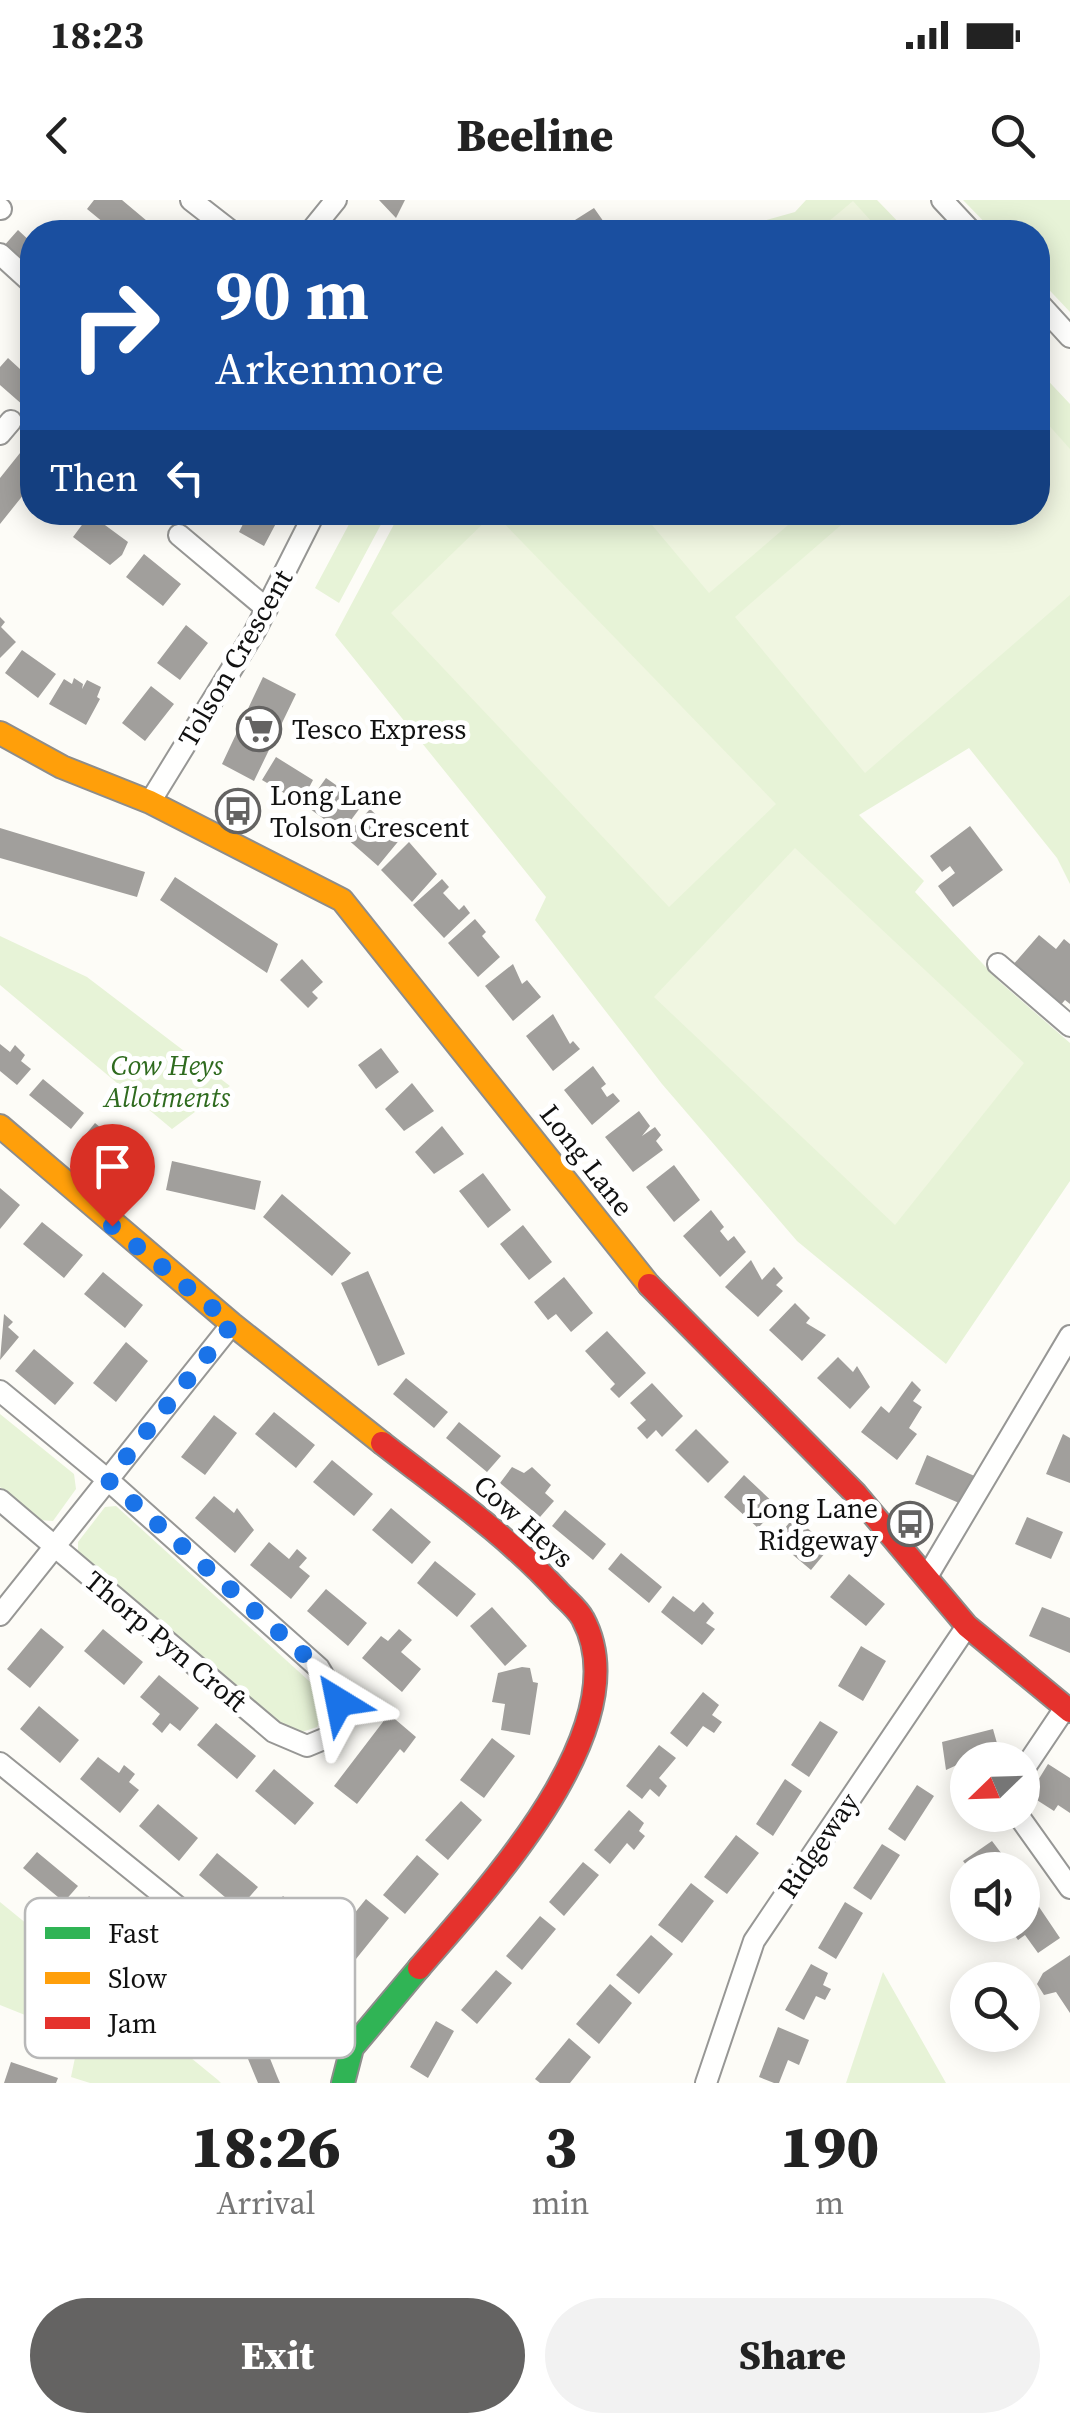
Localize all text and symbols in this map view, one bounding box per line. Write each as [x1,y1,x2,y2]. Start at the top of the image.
text: 18:23 [50,9,144,61]
text: Beeline [457,104,613,166]
icon: back [30,108,85,163]
icon: search [985,108,1040,163]
text: 90 m [215,246,369,342]
icon: right [50,260,180,390]
text: Arkenmore [215,337,444,399]
icon: left [158,450,213,505]
text: Then [50,452,138,504]
street label: Tolson Crescent [169,562,302,754]
supermarket icon: Tesco Express [236,706,282,752]
place label: Tesco Express [292,710,466,748]
place label: Long Lane Tolson Crescent [270,776,470,846]
bus stop icon: Long Lane Tolson Crescent [215,788,261,834]
park label: Cow Heys Allotments [102,1046,231,1116]
street label: Long Lane [531,1096,643,1224]
pin [70,1124,155,1227]
icon: arrive [85,1139,140,1194]
street label: Cow Heys [466,1466,582,1576]
place label: Long Lane Ridgeway [746,1489,879,1559]
bus stop icon: Long Lane Ridgeway [887,1501,933,1547]
street label: Thorp Pyn Croft [77,1562,255,1720]
position arrow [287,1650,391,1754]
north arrow [950,1742,1040,1832]
map controls [950,1742,1040,2052]
street label: Ridgeway [769,1784,868,1905]
button: sound [950,1852,1040,1942]
legend [25,1898,355,2058]
text: Fast [108,1914,159,1952]
text: Slow [108,1959,168,1997]
button: search [950,1962,1040,2052]
text: Jam [107,2004,157,2042]
text: 18:26 [191,2105,341,2187]
text: 3 [544,2105,577,2187]
text: 190 [780,2105,879,2187]
text: Arrival [216,2181,315,2225]
text: min [532,2181,589,2225]
text: m [815,2181,844,2225]
button: Exit [30,2298,525,2413]
button: Share [545,2298,1040,2413]

